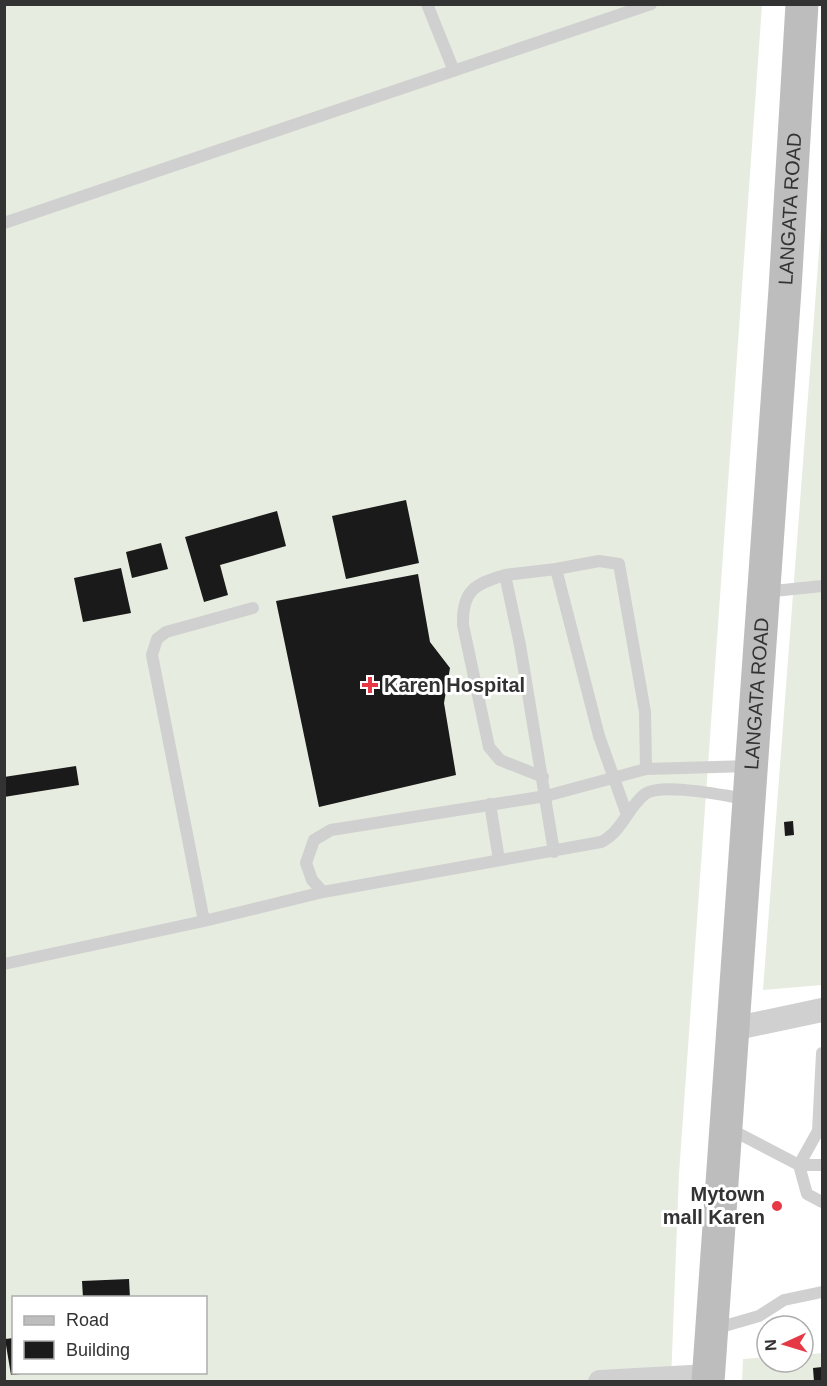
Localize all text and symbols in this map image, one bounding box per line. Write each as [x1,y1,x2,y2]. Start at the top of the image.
street label: LANGATA ROAD [774,132,805,286]
street label: LANGATA ROAD [740,617,773,771]
place label: Karen Hospital [384,674,525,696]
marker: Karen Hospital [361,676,379,694]
place label: Mytown mall Karen [663,1183,765,1228]
marker: Mytown mall Karen [770,1199,784,1213]
legend [12,1296,207,1374]
text: Road [66,1310,109,1330]
north arrow [755,1314,815,1374]
text: N [762,1339,779,1351]
text: Building [66,1340,130,1360]

